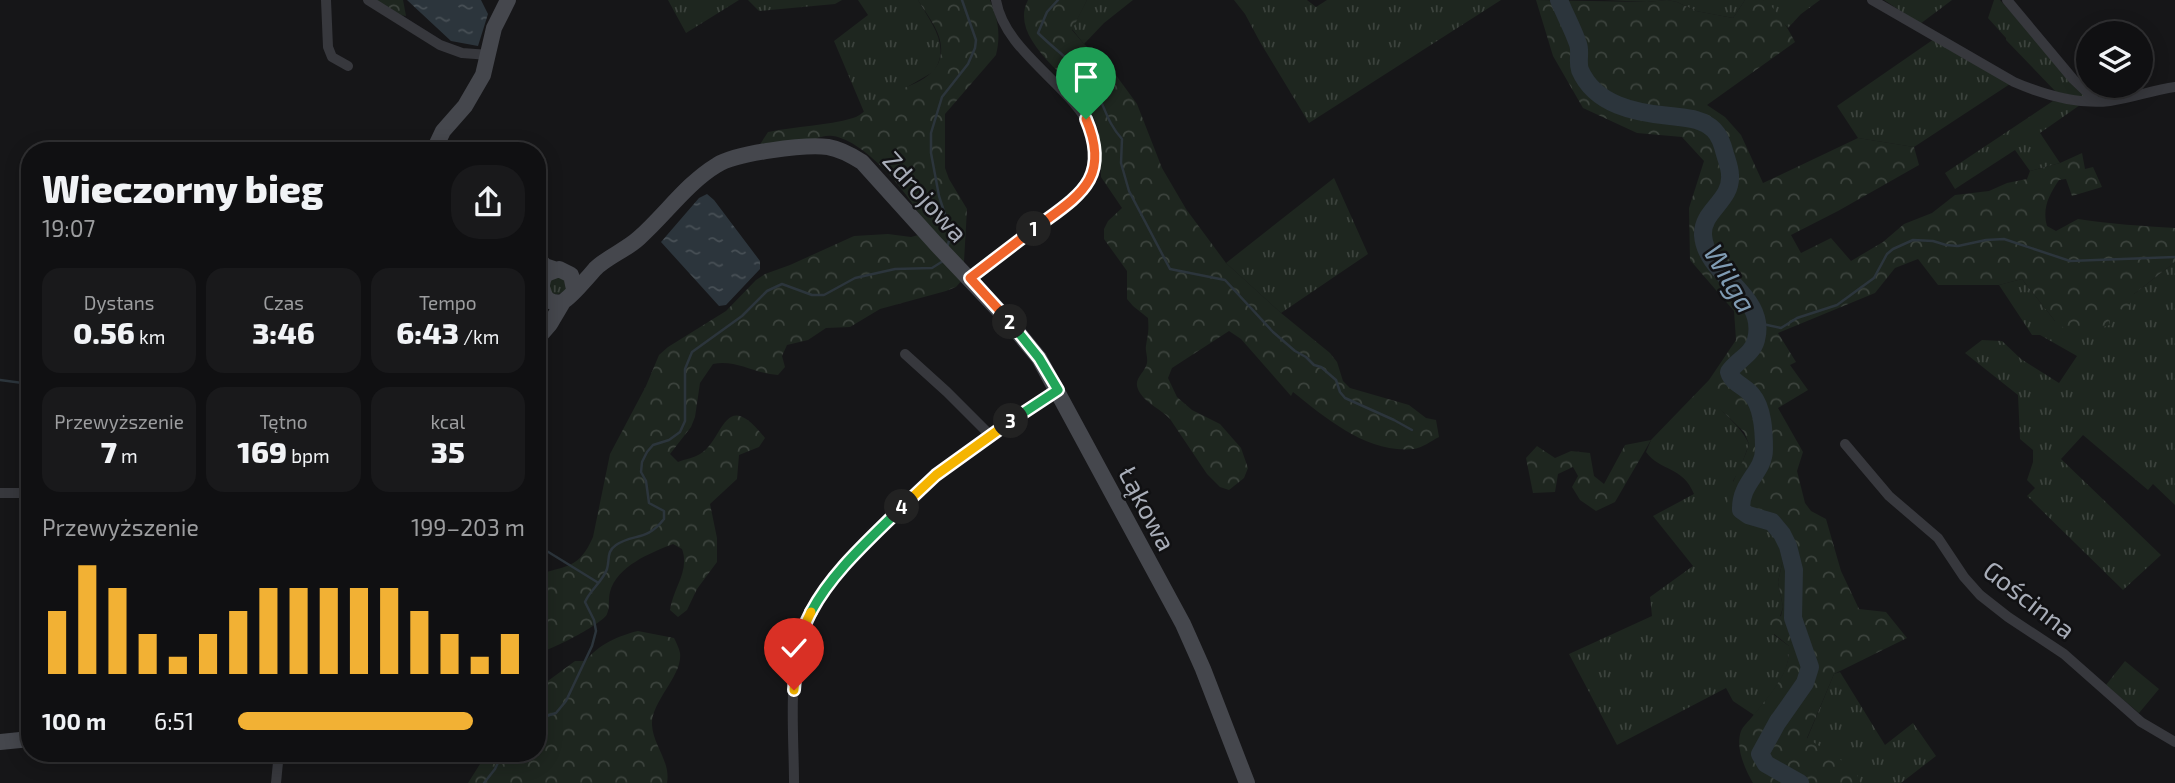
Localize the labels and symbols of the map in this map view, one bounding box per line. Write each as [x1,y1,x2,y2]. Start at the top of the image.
pin [1056,47,1116,119]
street label: Zdrojowa [877,144,975,248]
pin: 1 [1016,212,1052,246]
water label: Wilga [1697,238,1765,318]
pin: 2 [992,304,1028,340]
pin: 3 [993,404,1028,438]
street label: Łąkowa [1113,461,1183,555]
pin: 4 [884,490,920,524]
street label: Gościnna [1978,554,2082,644]
pin [764,618,824,690]

